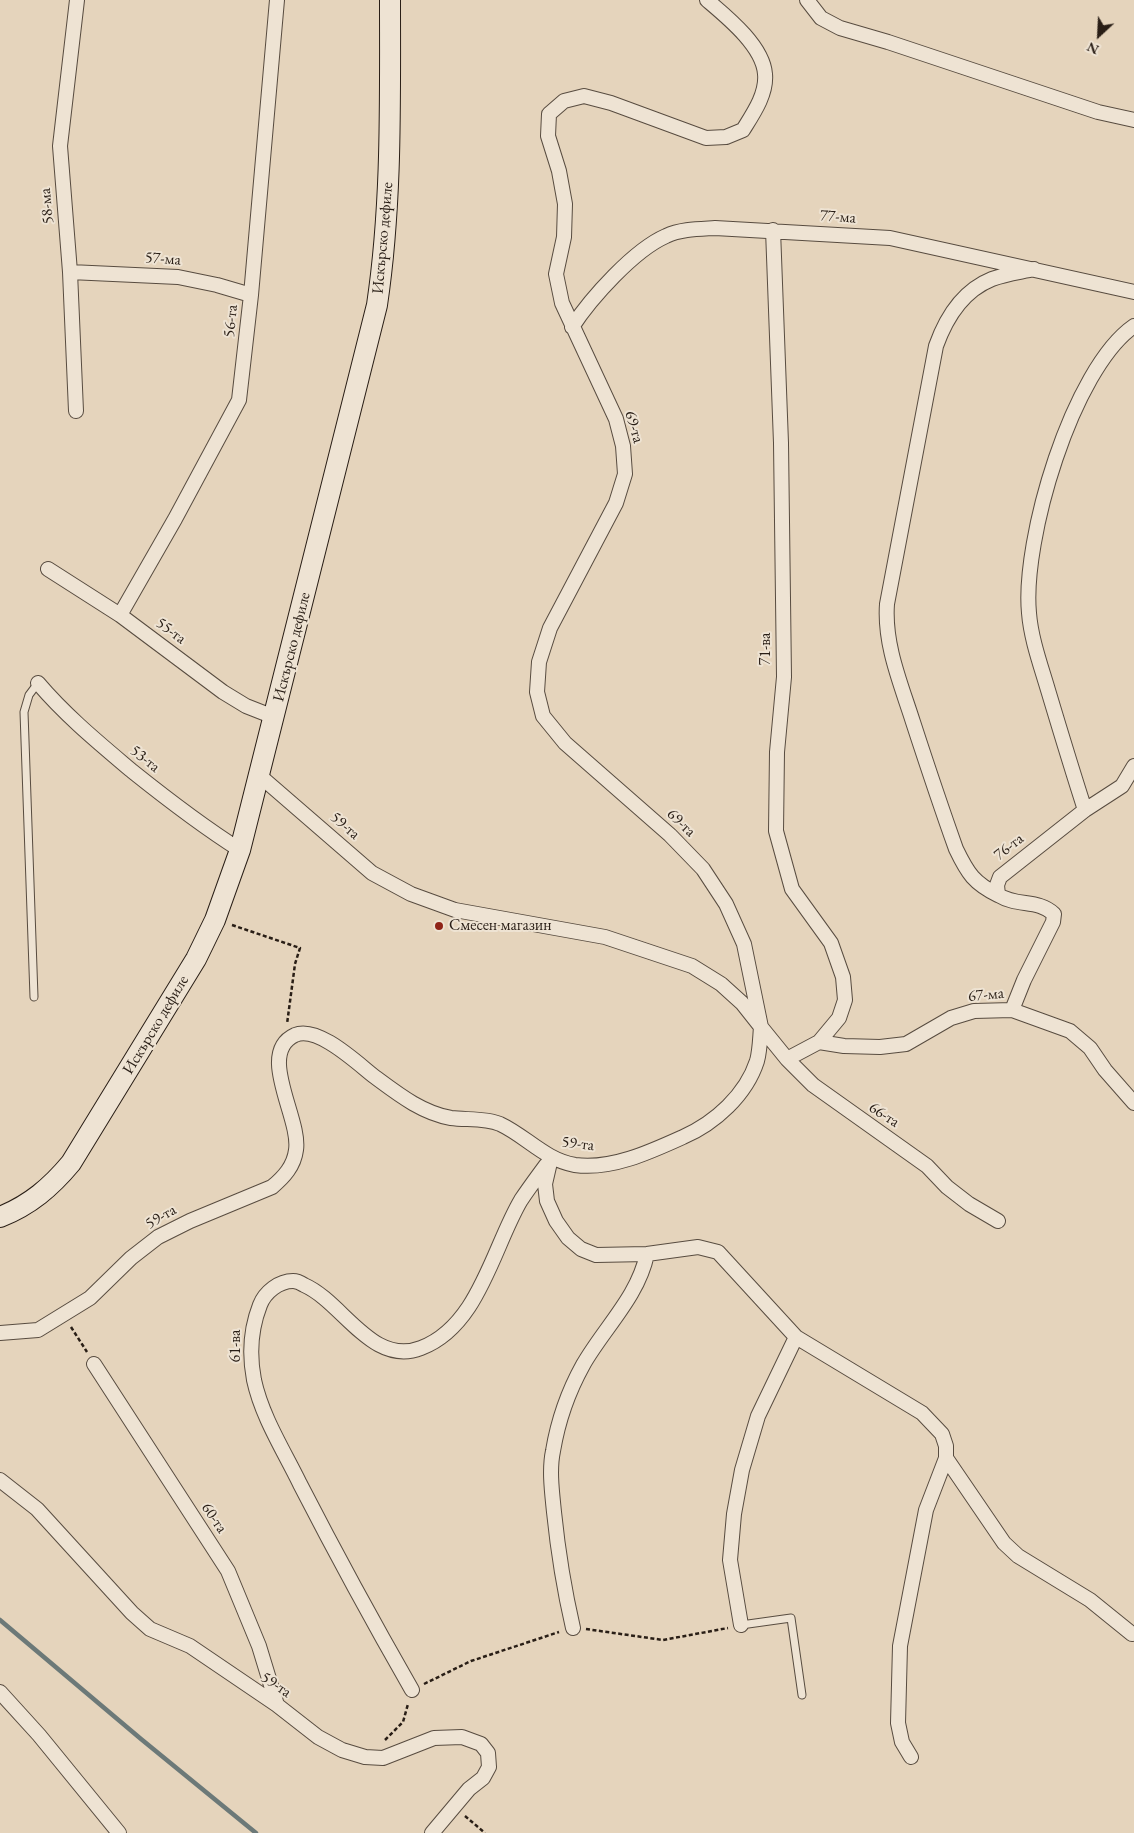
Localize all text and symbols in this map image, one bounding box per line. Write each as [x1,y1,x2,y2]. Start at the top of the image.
north arrow [1074,10,1124,60]
text: N [1084,38,1102,59]
street label: Искърско дефиле [369,181,397,295]
street label: 58-ма [36,187,58,225]
street label: 77-ма [819,206,857,228]
street label: 57-ма [144,248,182,270]
street label: 56-та [220,304,242,338]
street label: 69-та [620,409,648,445]
street label: Искърско дефиле [269,590,315,704]
street label: 55-та [152,613,190,649]
street label: 71-ва [756,633,776,665]
street label: 53-та [126,741,164,777]
street label: 69-та [663,805,699,841]
street label: 59-та [326,808,364,844]
street label: 76-та [990,829,1028,865]
place label: Смесен магазин [449,916,552,936]
marker: Смесен магазин [433,920,445,932]
street label: Искърско дефиле [119,972,193,1078]
street label: 67-ма [967,984,1005,1006]
street label: 66-та [865,1098,903,1132]
street label: 59-та [561,1132,595,1156]
street label: 59-та [142,1201,180,1233]
street label: 61-ва [226,1330,246,1362]
street label: 60-та [197,1499,231,1537]
street label: 59-та [257,1668,295,1702]

